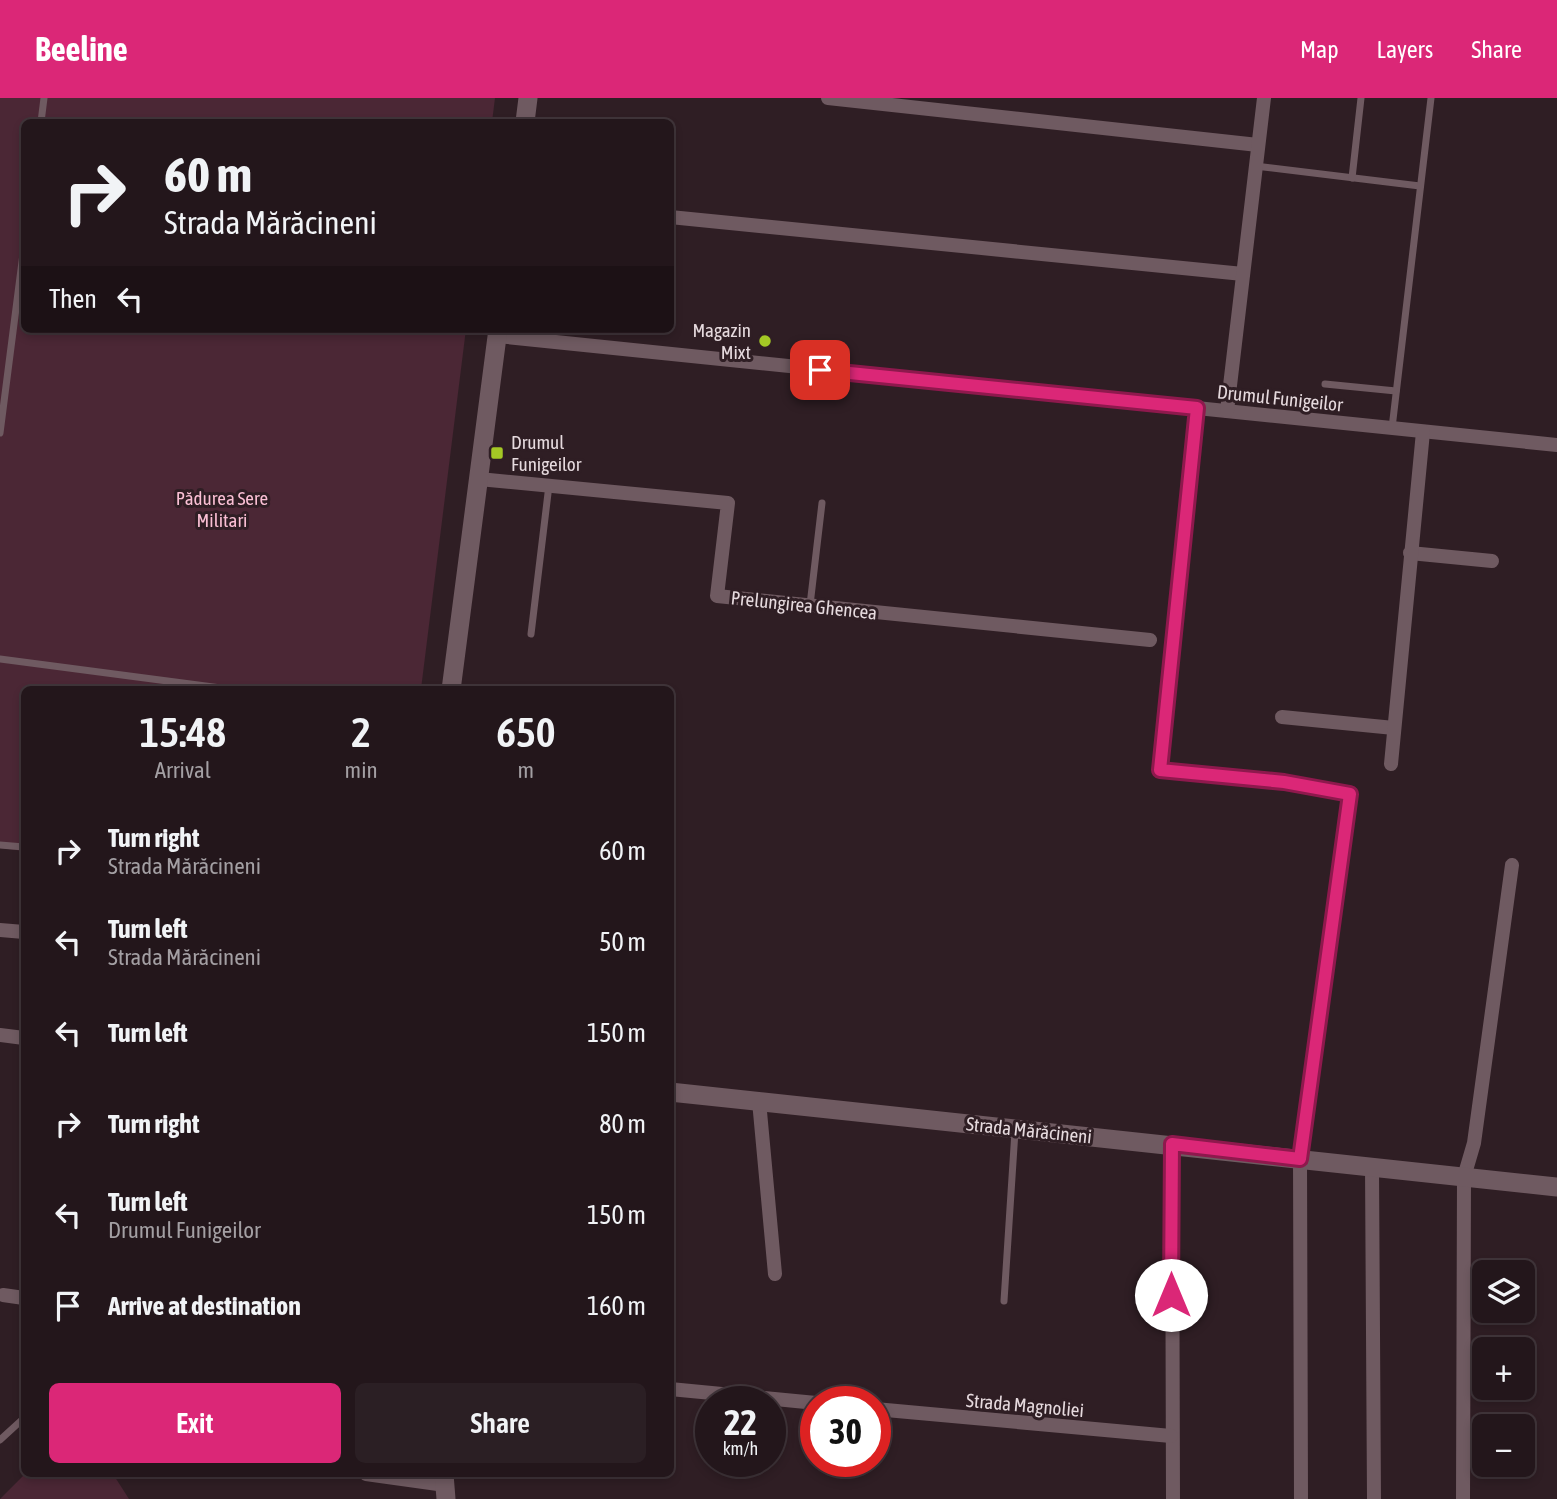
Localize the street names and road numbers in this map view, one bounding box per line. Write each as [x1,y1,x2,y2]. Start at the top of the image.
street label: Drumul Funigeilor [1216,380,1344,416]
street label: Prelungirea Ghencea [730,586,878,624]
street label: Strada Mărăcineni [965,1112,1093,1148]
street label: Strada Magnoliei [965,1389,1085,1421]

